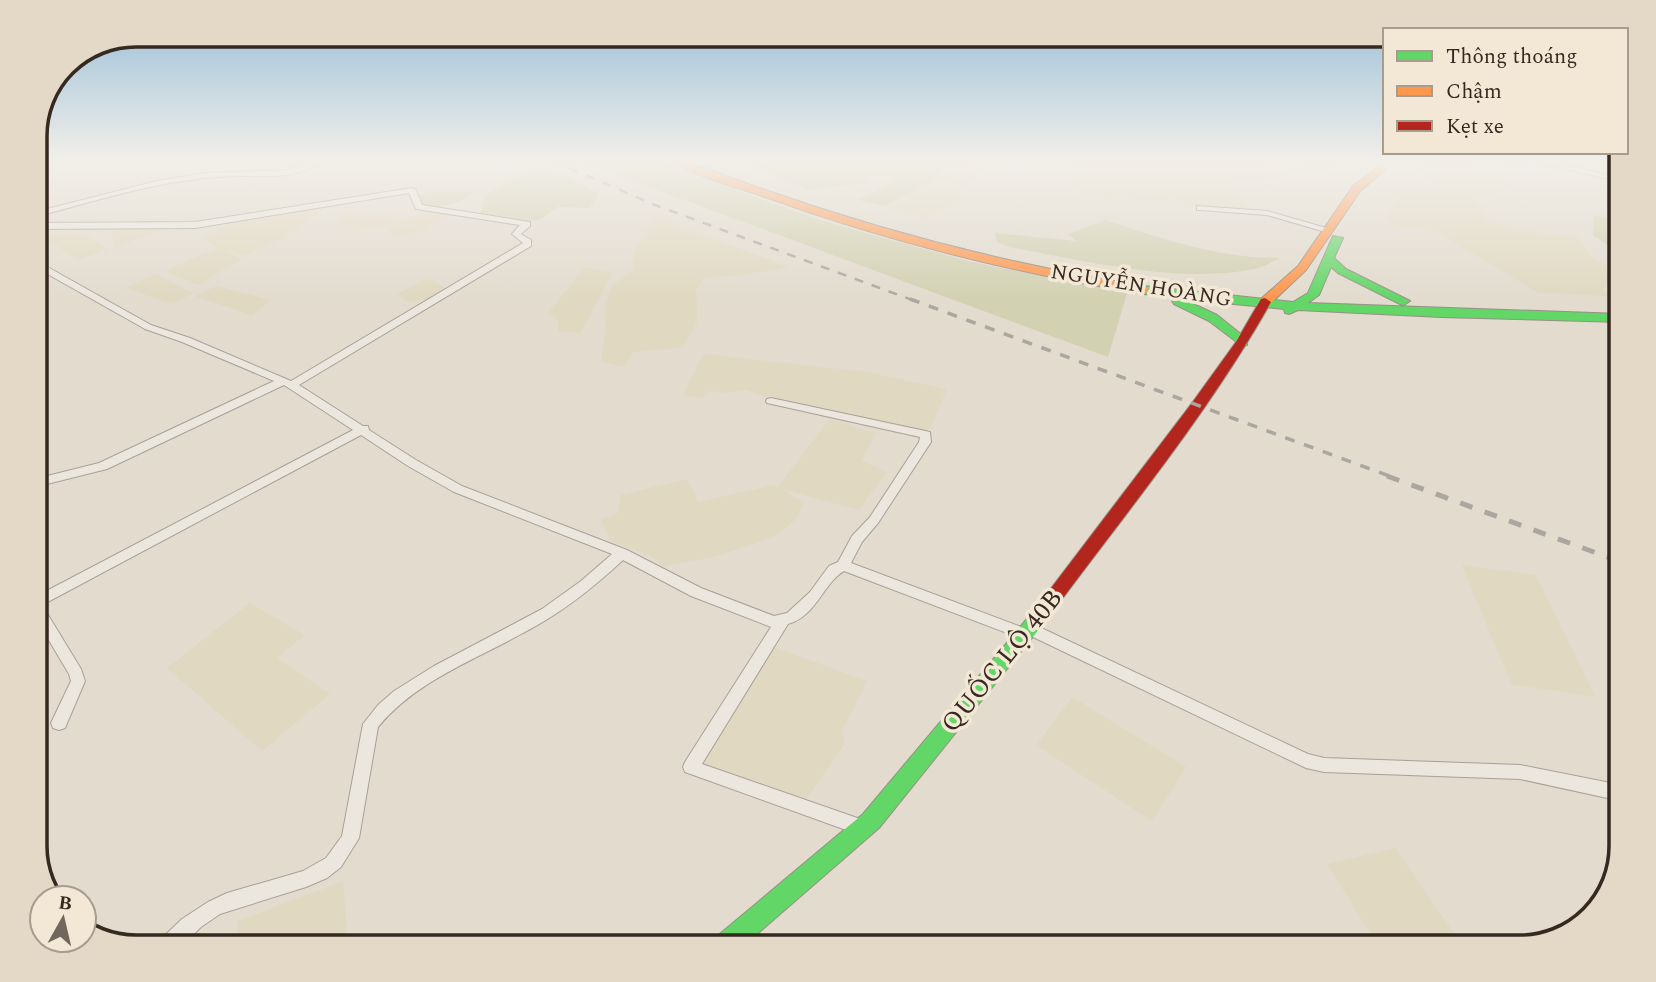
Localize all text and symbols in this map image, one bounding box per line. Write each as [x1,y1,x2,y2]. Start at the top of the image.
legend [1383,28,1628,154]
text: Thông thoáng [1446,41,1578,73]
text: Chậm [1446,76,1502,108]
text: Kẹt xe [1446,111,1504,143]
street label: NGUYỄN HOÀNG [1048,256,1234,316]
street label: QUỐC LỘ 40B [931,580,1073,742]
north arrow [28,884,98,954]
text: B [56,888,74,919]

